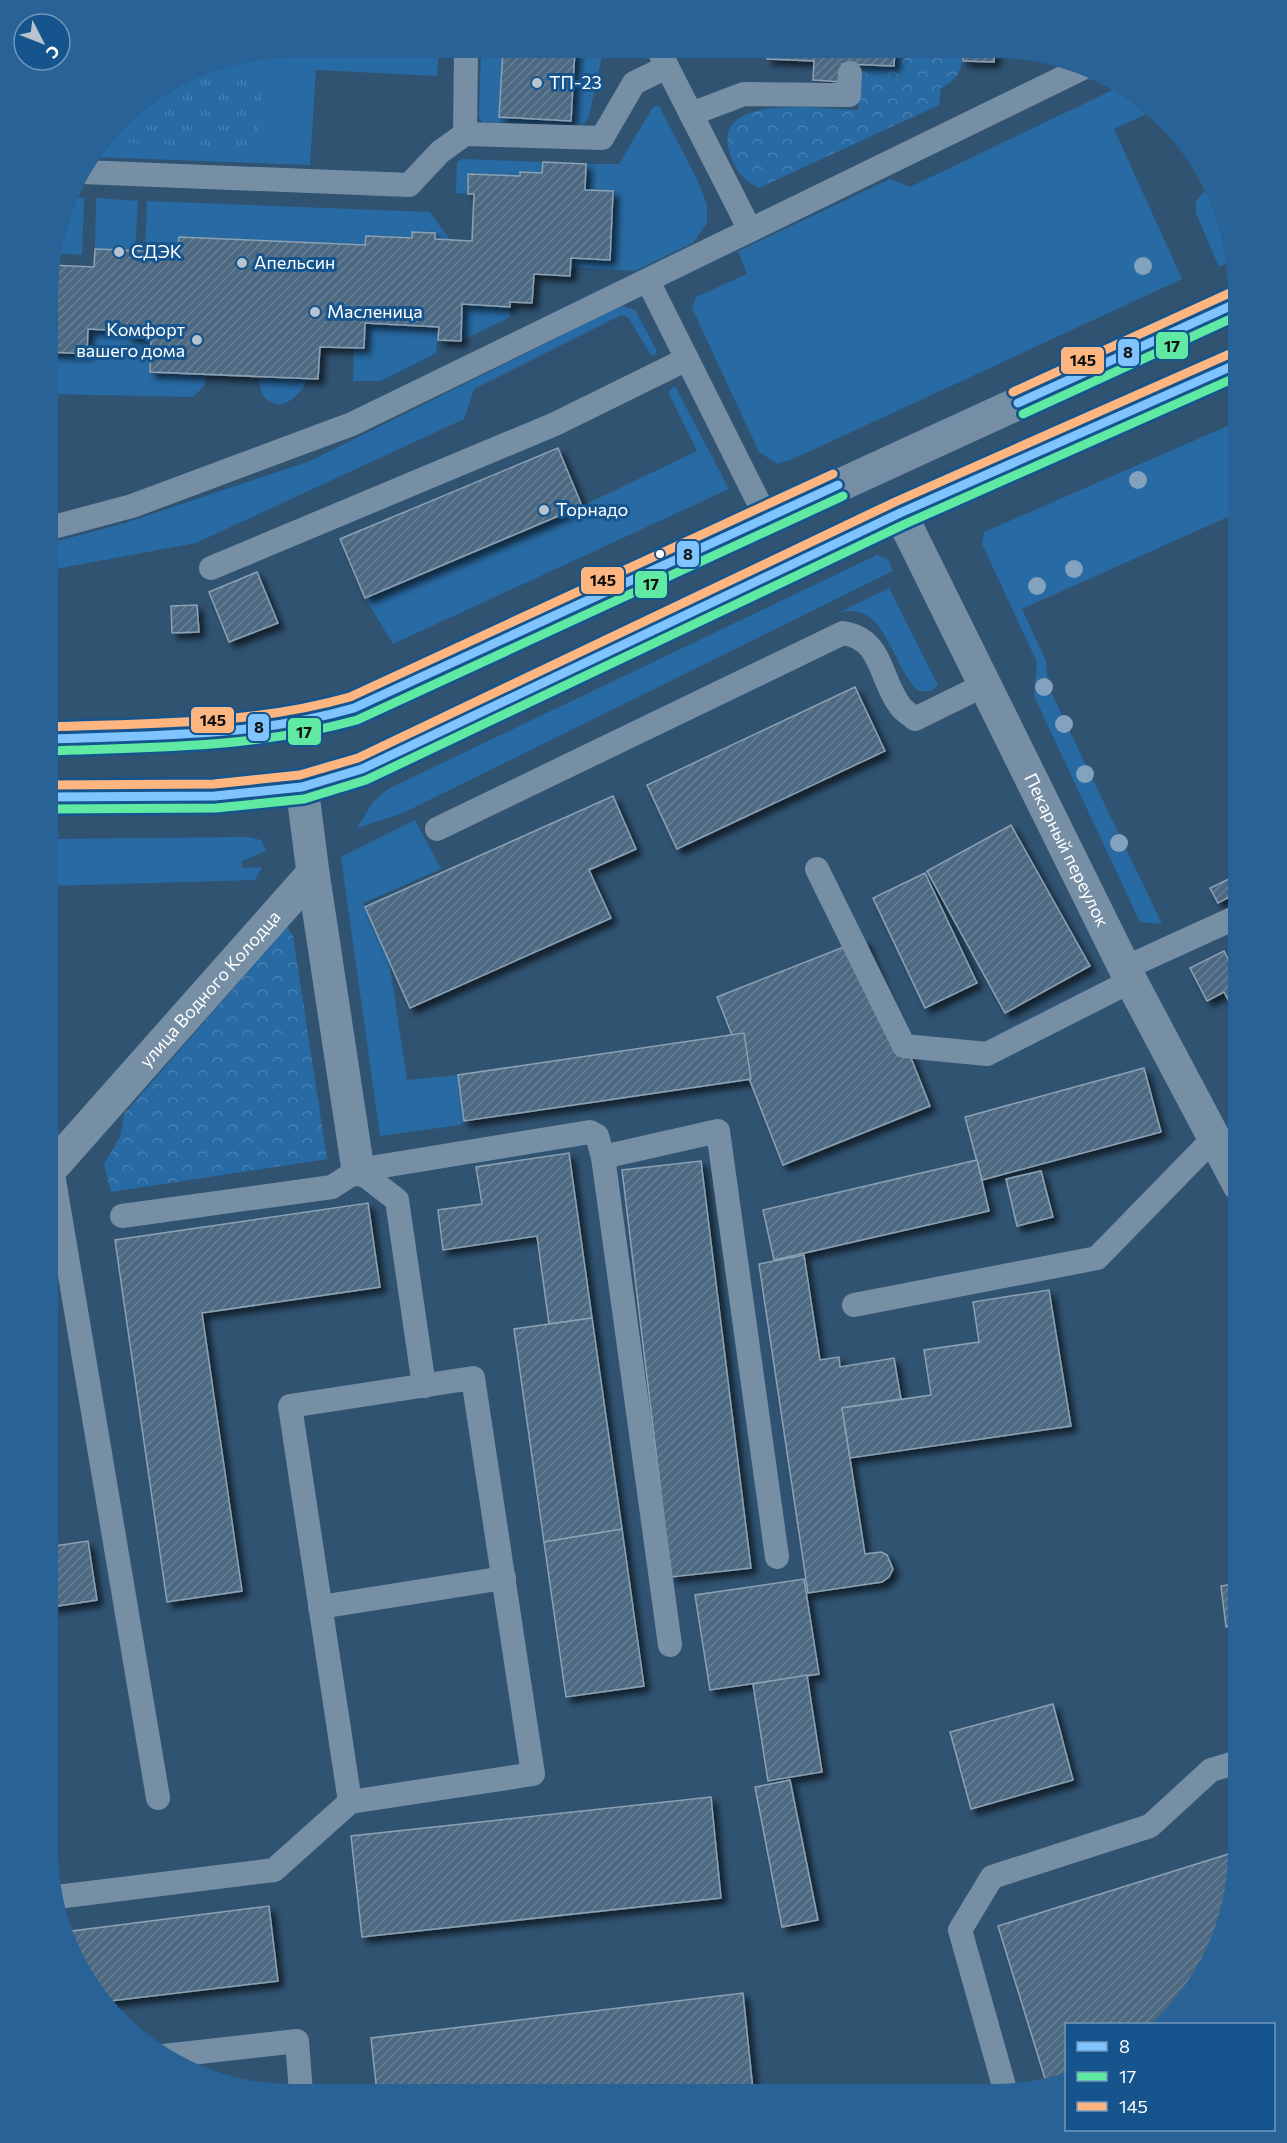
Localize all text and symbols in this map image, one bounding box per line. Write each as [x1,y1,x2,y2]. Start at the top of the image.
north arrow [12,12,72,72]
text: С [43,42,64,63]
place label: ТП-23 [549,71,602,93]
marker: ТП-23 [530,76,544,90]
place label: СДЭК [131,240,182,262]
marker: СДЭК [112,245,126,259]
place label: Апельсин [254,251,335,273]
marker: Апельсин [235,256,249,270]
place label: Масленица [327,300,423,322]
marker: Масленица [308,305,322,319]
place label: Комфорт вашего дома [76,318,186,361]
line badge: 17 [1155,331,1189,360]
marker: Комфорт вашего дома [190,333,204,347]
text: 17 [1164,336,1180,355]
line badge: 8 [1117,338,1140,367]
text: 8 [1123,342,1133,361]
line badge: 145 [1060,346,1105,375]
text: 145 [1070,350,1096,369]
place label: Торнадо [556,498,628,520]
marker: Торнадо [537,503,551,517]
line badge: 8 [676,540,700,568]
text: 8 [683,544,693,563]
unlabelled marker [654,548,666,560]
line badge: 145 [580,566,625,595]
text: 145 [590,570,616,589]
line badge: 17 [634,570,668,599]
text: 17 [643,574,659,593]
line badge: 145 [190,706,235,734]
text: 145 [200,710,226,729]
line badge: 8 [247,713,270,742]
text: 8 [254,717,264,736]
line badge: 17 [287,717,322,746]
text: 17 [296,722,312,741]
street label: Пекарный переулок [1020,769,1115,931]
street label: улица Водного Колодца [134,906,285,1071]
legend [1065,2023,1275,2131]
text: 8 [1119,2035,1130,2057]
text: 17 [1119,2065,1136,2087]
text: 145 [1119,2095,1148,2117]

